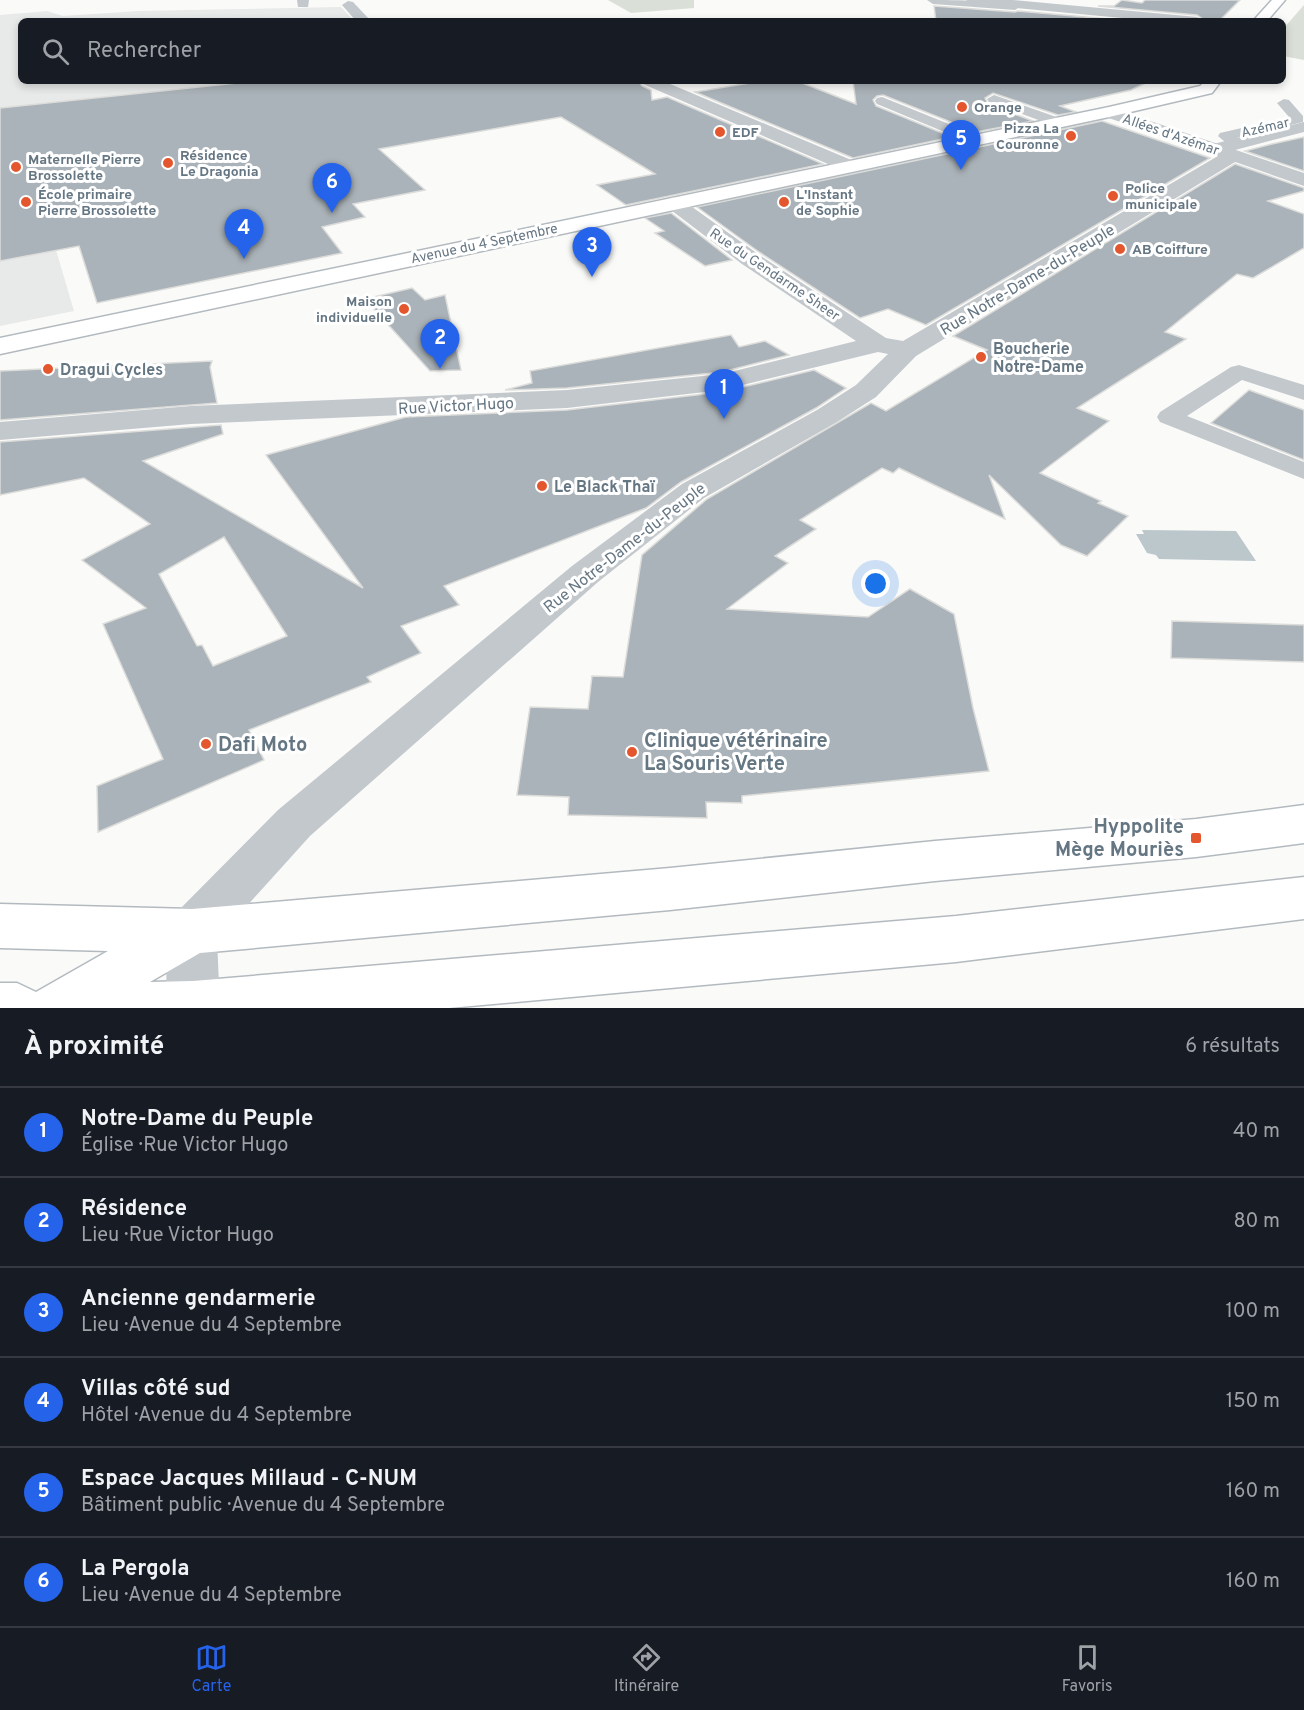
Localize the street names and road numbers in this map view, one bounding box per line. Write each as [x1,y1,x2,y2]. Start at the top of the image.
street label: Allées d'Azémar [1120,111,1222,160]
street label: Azémar [1240,115,1292,142]
street label: Avenue du 4 Septembre [409,221,559,268]
street label: Rue Notre-Dame-du-Peuple [937,221,1119,341]
street label: Rue du Gendarme Sheer [706,225,843,325]
street label: Rue Victor Hugo [398,394,515,420]
street label: Rue Notre-Dame-du-Peuple [540,479,710,618]

